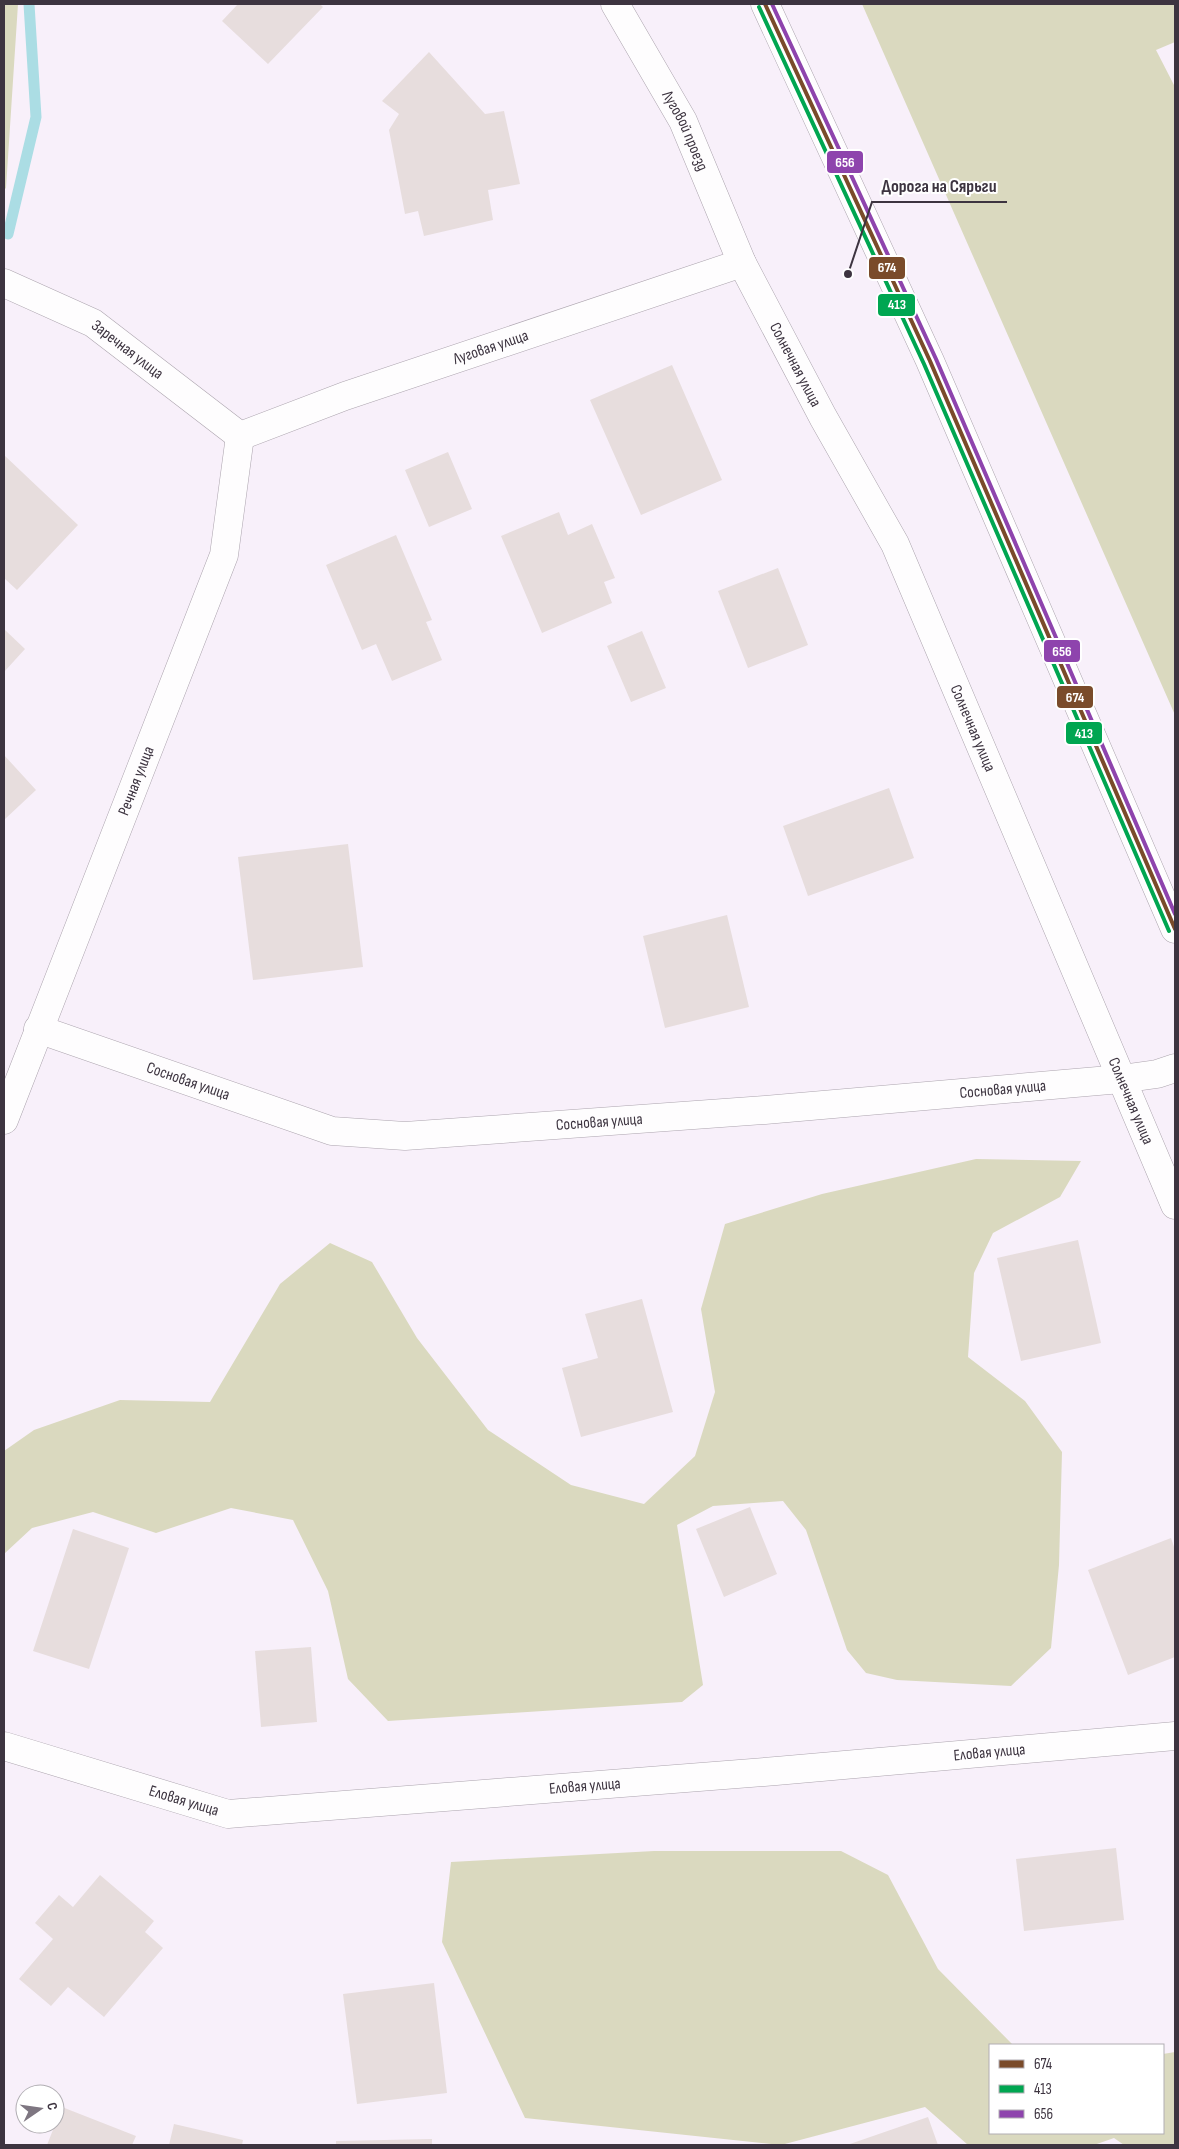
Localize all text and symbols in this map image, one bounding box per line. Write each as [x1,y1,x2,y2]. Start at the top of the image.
street label: Луговой проезд [657,86,712,174]
line badge: 656 [826,150,864,174]
text: 656 [835,154,855,171]
callout: Дорога на Сярьги [872,169,1007,202]
text: Дорога на Сярьги [881,176,997,197]
line badge: 674 [868,256,906,280]
text: 674 [878,259,897,276]
line badge: 413 [877,293,916,317]
text: 413 [888,296,906,313]
street label: Заречная улица [88,316,167,383]
street label: Солнечная улица [766,319,825,410]
street label: Луговая улица [450,326,531,369]
line badge: 656 [1043,639,1081,663]
text: 656 [1052,643,1072,660]
street label: Солнечная улица [946,682,1000,774]
line badge: 674 [1056,685,1094,709]
text: 674 [1066,689,1085,706]
line badge: 413 [1065,721,1103,745]
text: 413 [1075,725,1093,742]
street label: Речная улица [114,744,158,818]
street label: Солнечная улица [1104,1055,1158,1147]
street label: Сосновая улица [144,1058,232,1104]
street label: Сосновая улица [959,1076,1047,1103]
street label: Сосновая улица [555,1109,643,1135]
street label: Еловая улица [953,1740,1026,1765]
street label: Еловая улица [548,1774,621,1798]
street label: Еловая улица [147,1781,221,1820]
legend [989,2044,1164,2134]
text: 674 [1034,2055,1052,2074]
text: 413 [1034,2080,1052,2099]
north arrow [15,2084,65,2134]
text: С [43,2101,61,2112]
text: 656 [1034,2105,1053,2124]

